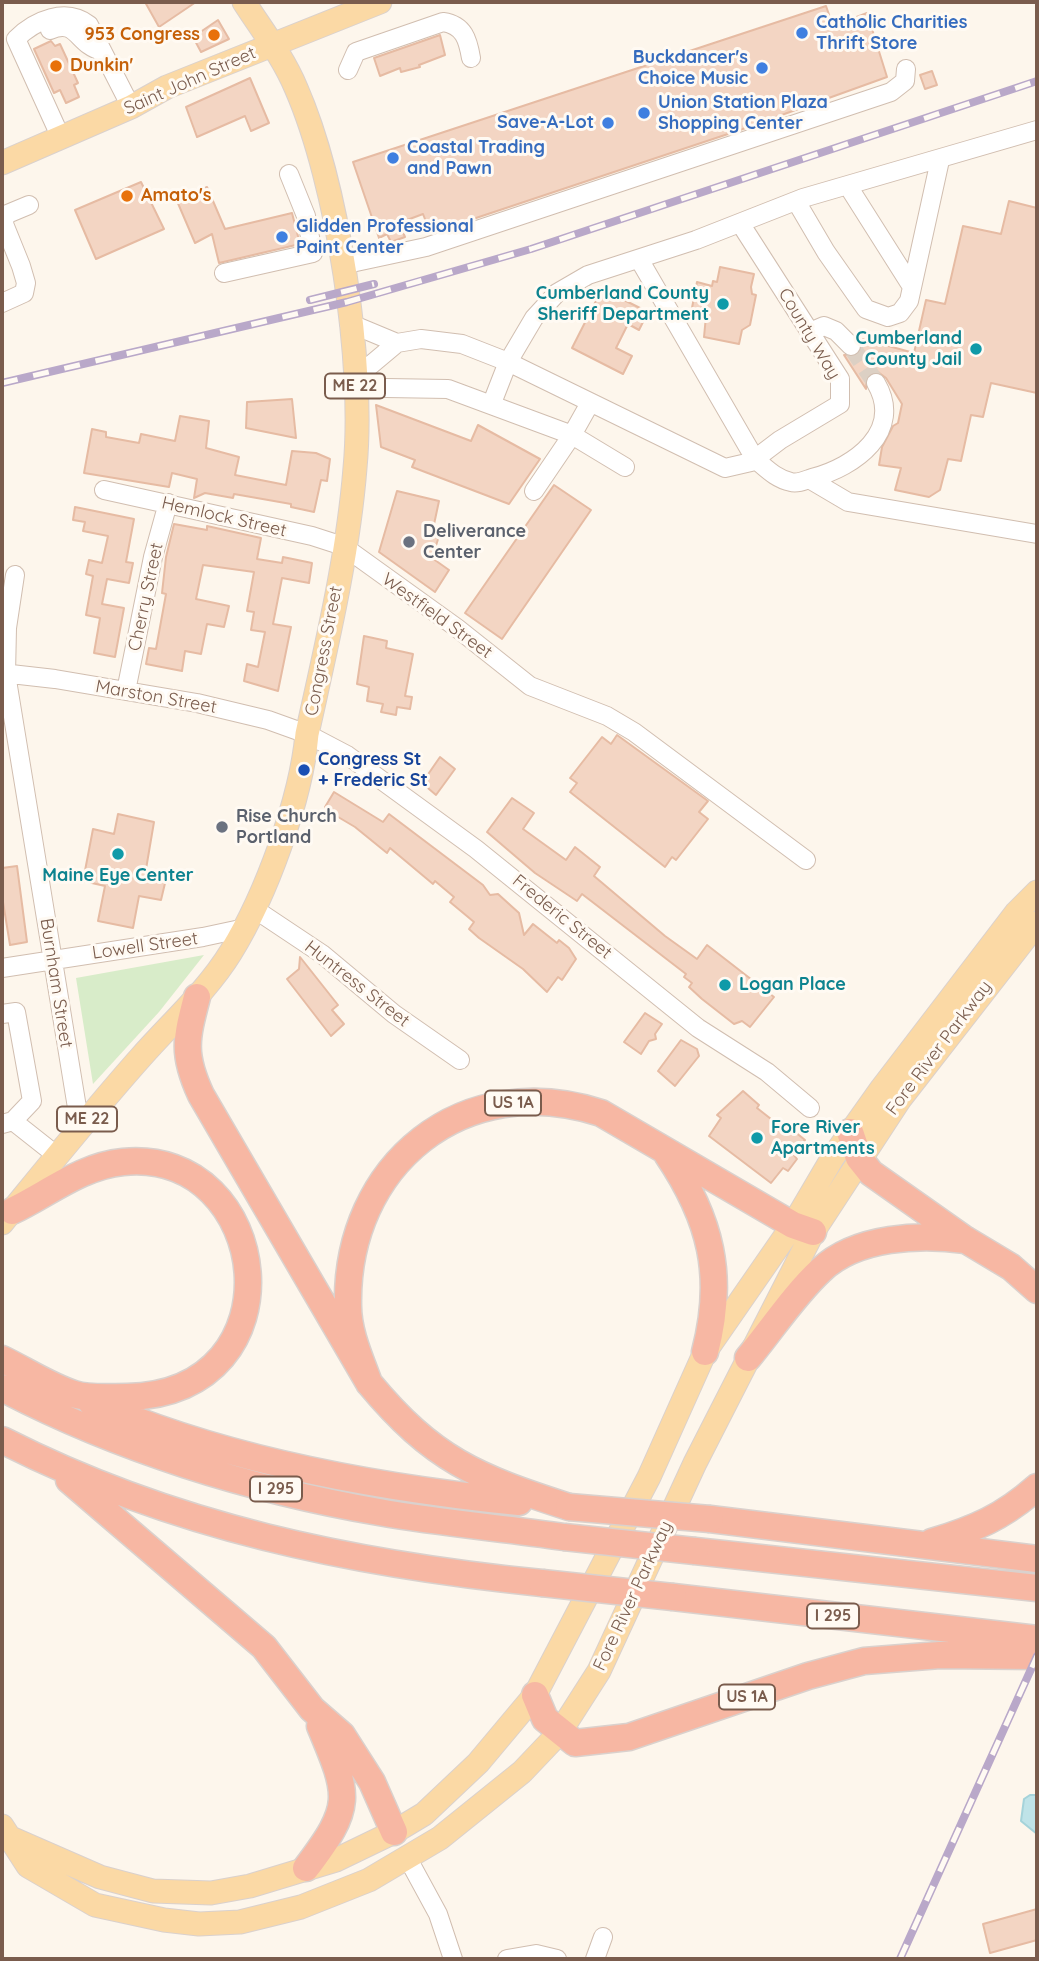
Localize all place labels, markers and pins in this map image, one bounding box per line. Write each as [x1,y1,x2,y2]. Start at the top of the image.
place label: Catholic Charities Thrift Store [816,12,967,54]
place label: 953 Congress [85,24,200,46]
marker: Catholic Charities Thrift Store [794,25,810,41]
marker: 953 Congress [206,27,222,43]
place label: Buckdancer's Choice Music [633,47,748,90]
place label: Dunkin' [70,55,133,77]
marker: Dunkin' [48,58,64,74]
marker: Buckdancer's Choice Music [754,60,770,76]
place label: Union Station Plaza Shopping Center [658,92,828,134]
marker: Union Station Plaza Shopping Center [636,105,652,121]
place label: Save-A-Lot [497,112,594,134]
marker: Save-A-Lot [600,115,616,131]
place label: Coastal Trading and Pawn [407,137,545,180]
marker: Coastal Trading and Pawn [385,150,401,166]
place label: Amato's [141,185,211,207]
marker: Amato's [119,188,135,204]
place label: Glidden Professional Paint Center [296,216,474,258]
marker: Glidden Professional Paint Center [274,229,290,245]
place label: Cumberland County Sheriff Department [536,283,709,326]
marker: Cumberland County Sheriff Department [715,296,731,312]
place label: Cumberland County Jail [856,328,962,370]
marker: Cumberland County Jail [968,341,984,357]
place label: Deliverance Center [423,521,526,564]
marker: Deliverance Center [401,534,417,550]
place label: Congress St + Frederic St [318,749,428,792]
marker: Congress St + Frederic St [296,762,312,778]
place label: Rise Church Portland [236,806,337,848]
marker: Rise Church Portland [214,819,230,835]
marker: Maine Eye Center [110,846,126,862]
place label: Maine Eye Center [42,865,194,887]
place label: Logan Place [739,974,846,996]
marker: Logan Place [717,977,733,993]
place label: Fore River Apartments [771,1117,875,1160]
marker: Fore River Apartments [749,1130,765,1146]

